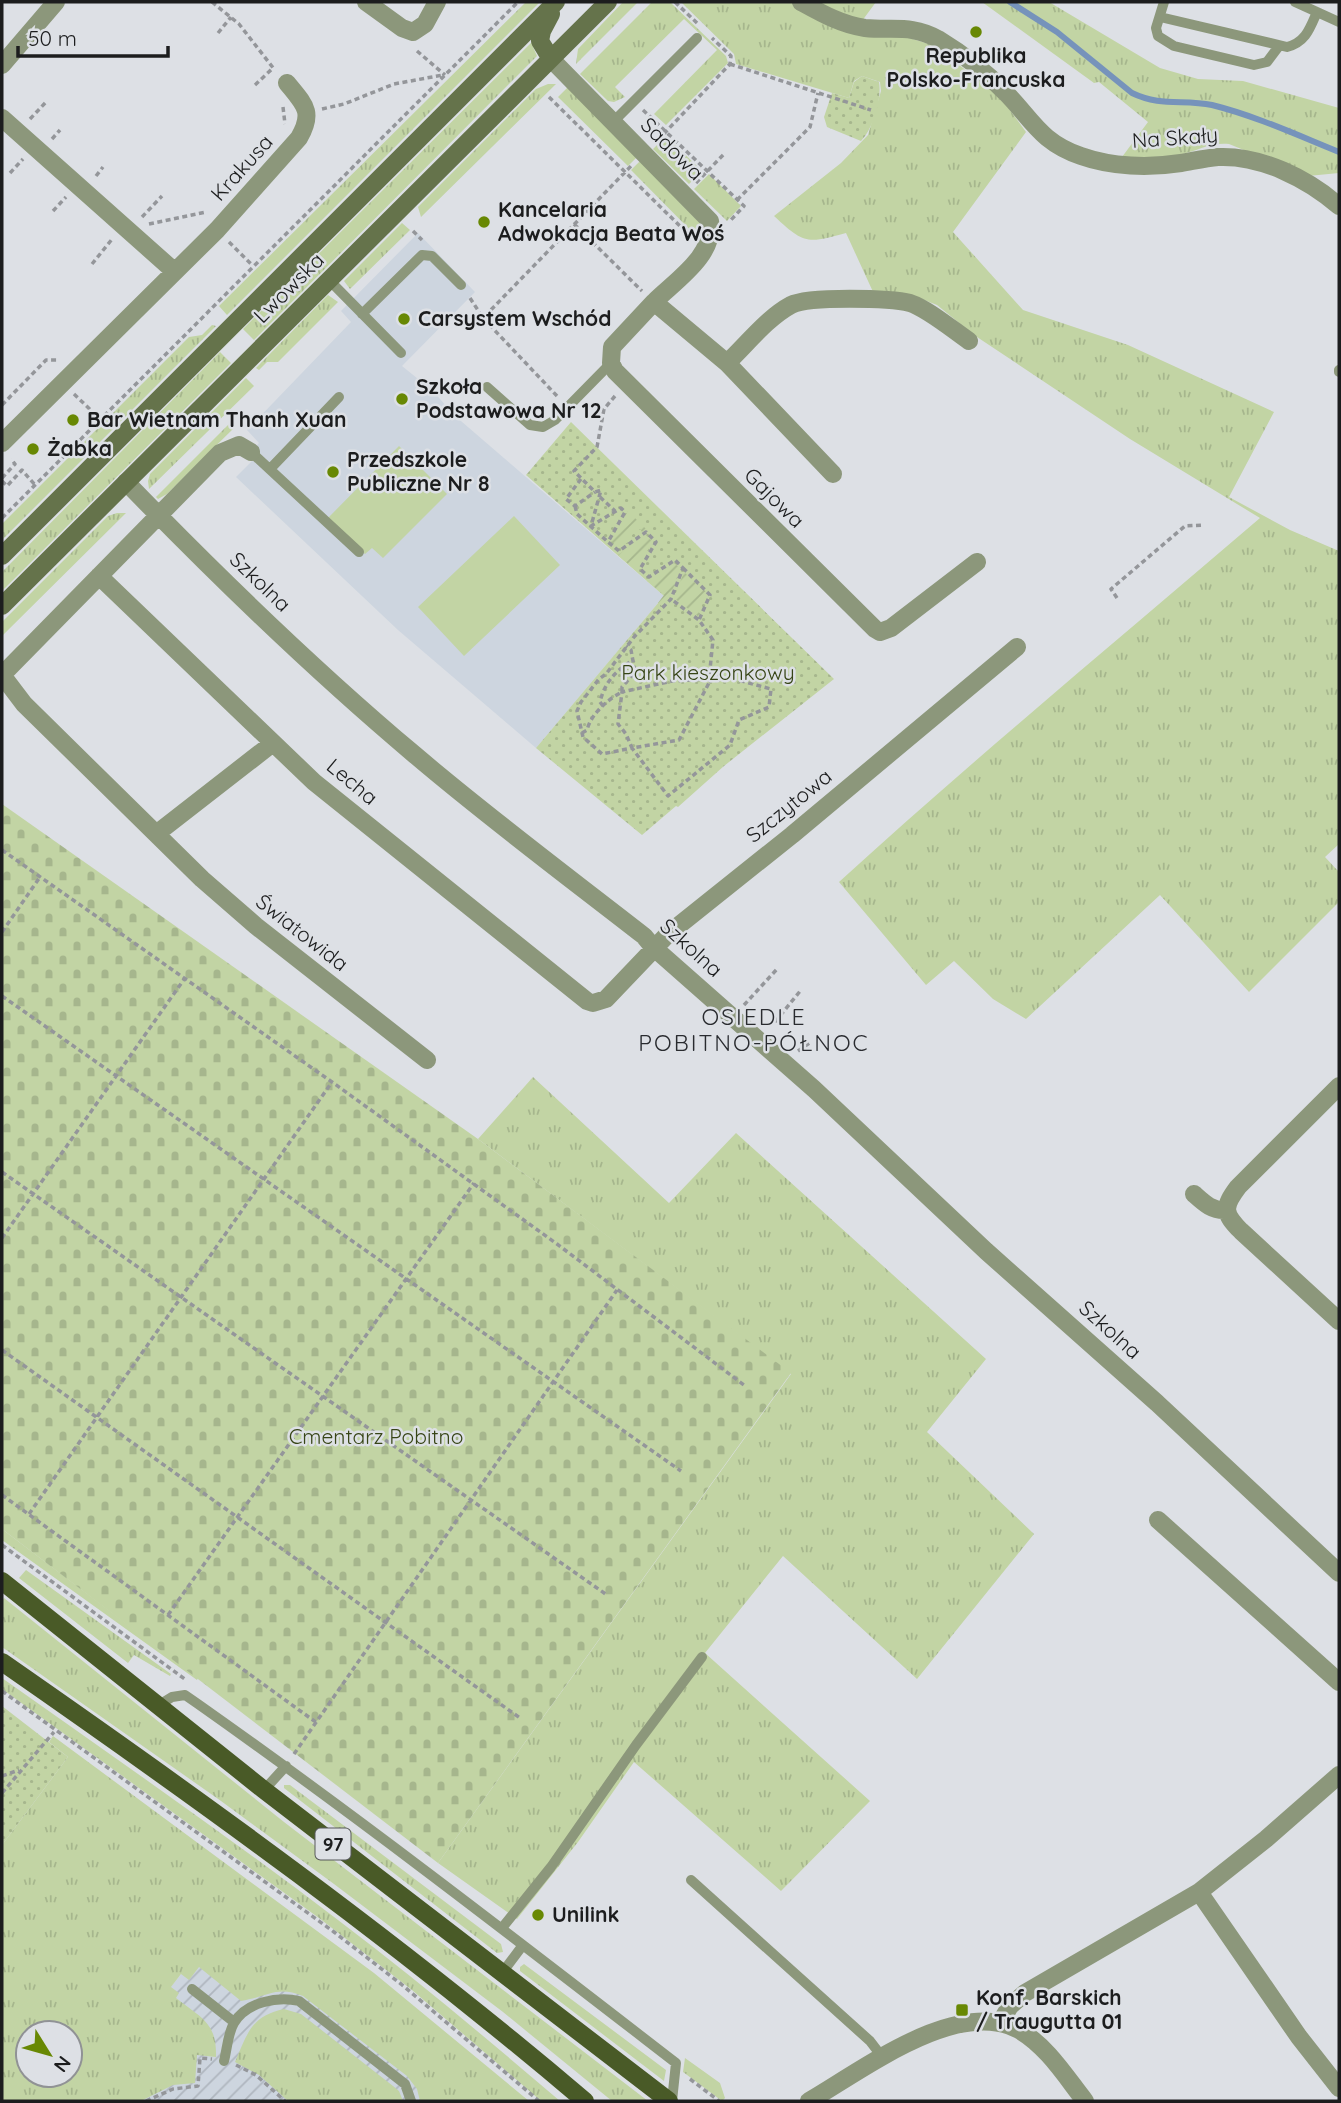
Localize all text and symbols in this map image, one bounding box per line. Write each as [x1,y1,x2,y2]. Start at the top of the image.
scale bar [18,14,168,58]
marker: Republika Polsko-Francuska [968,24,984,40]
text: 50 m [28,25,77,51]
place label: Republika Polsko-Francuska [887,42,1065,92]
street label: Sadowa [636,111,710,185]
street label: Na Skały [1131,121,1219,153]
street label: Krakusa [205,129,278,206]
place label: Kancelaria Adwokacja Beata Woś [498,196,724,246]
marker: Kancelaria Adwokacja Beata Woś [476,214,492,230]
street label: Lwowska [248,247,329,328]
place label: Carsystem Wschód [418,305,611,331]
marker: Carsystem Wschód [396,311,412,327]
place label: Szkoła Podstawowa Nr 12 [416,373,602,423]
marker: Szkoła Podstawowa Nr 12 [394,391,410,407]
place label: Bar Wietnam Thanh Xuan [87,406,347,432]
marker: Bar Wietnam Thanh Xuan [65,412,81,428]
place label: Żabka [47,435,112,461]
marker: Żabka [25,441,41,457]
place label: Przedszkole Publiczne Nr 8 [347,446,490,496]
street label: Gajowa [739,462,810,533]
marker: Przedszkole Publiczne Nr 8 [325,464,341,480]
street label: Szkolna [225,546,297,617]
park label: Park kieszonkowy [621,659,795,685]
street label: Lecha [322,752,383,810]
street label: Szczytowa [740,763,837,848]
street label: Światowida [251,888,354,976]
street label: Szkolna [655,912,728,982]
district label: OSIEDLE POBITNO-PÓŁNOC [638,1002,870,1057]
street label: Szkolna [1074,1294,1147,1364]
park label: Cmentarz Pobitno [289,1423,463,1449]
road number: 97 [316,1828,350,1860]
place label: Unilink [552,1901,619,1927]
marker: Unilink [530,1907,546,1923]
place label: Konf. Barskich / Traugutta 01 [976,1984,1123,2034]
marker: Konf. Barskich / Traugutta 01 [954,2002,970,2018]
north arrow [14,2019,84,2089]
text: N [49,2051,76,2077]

